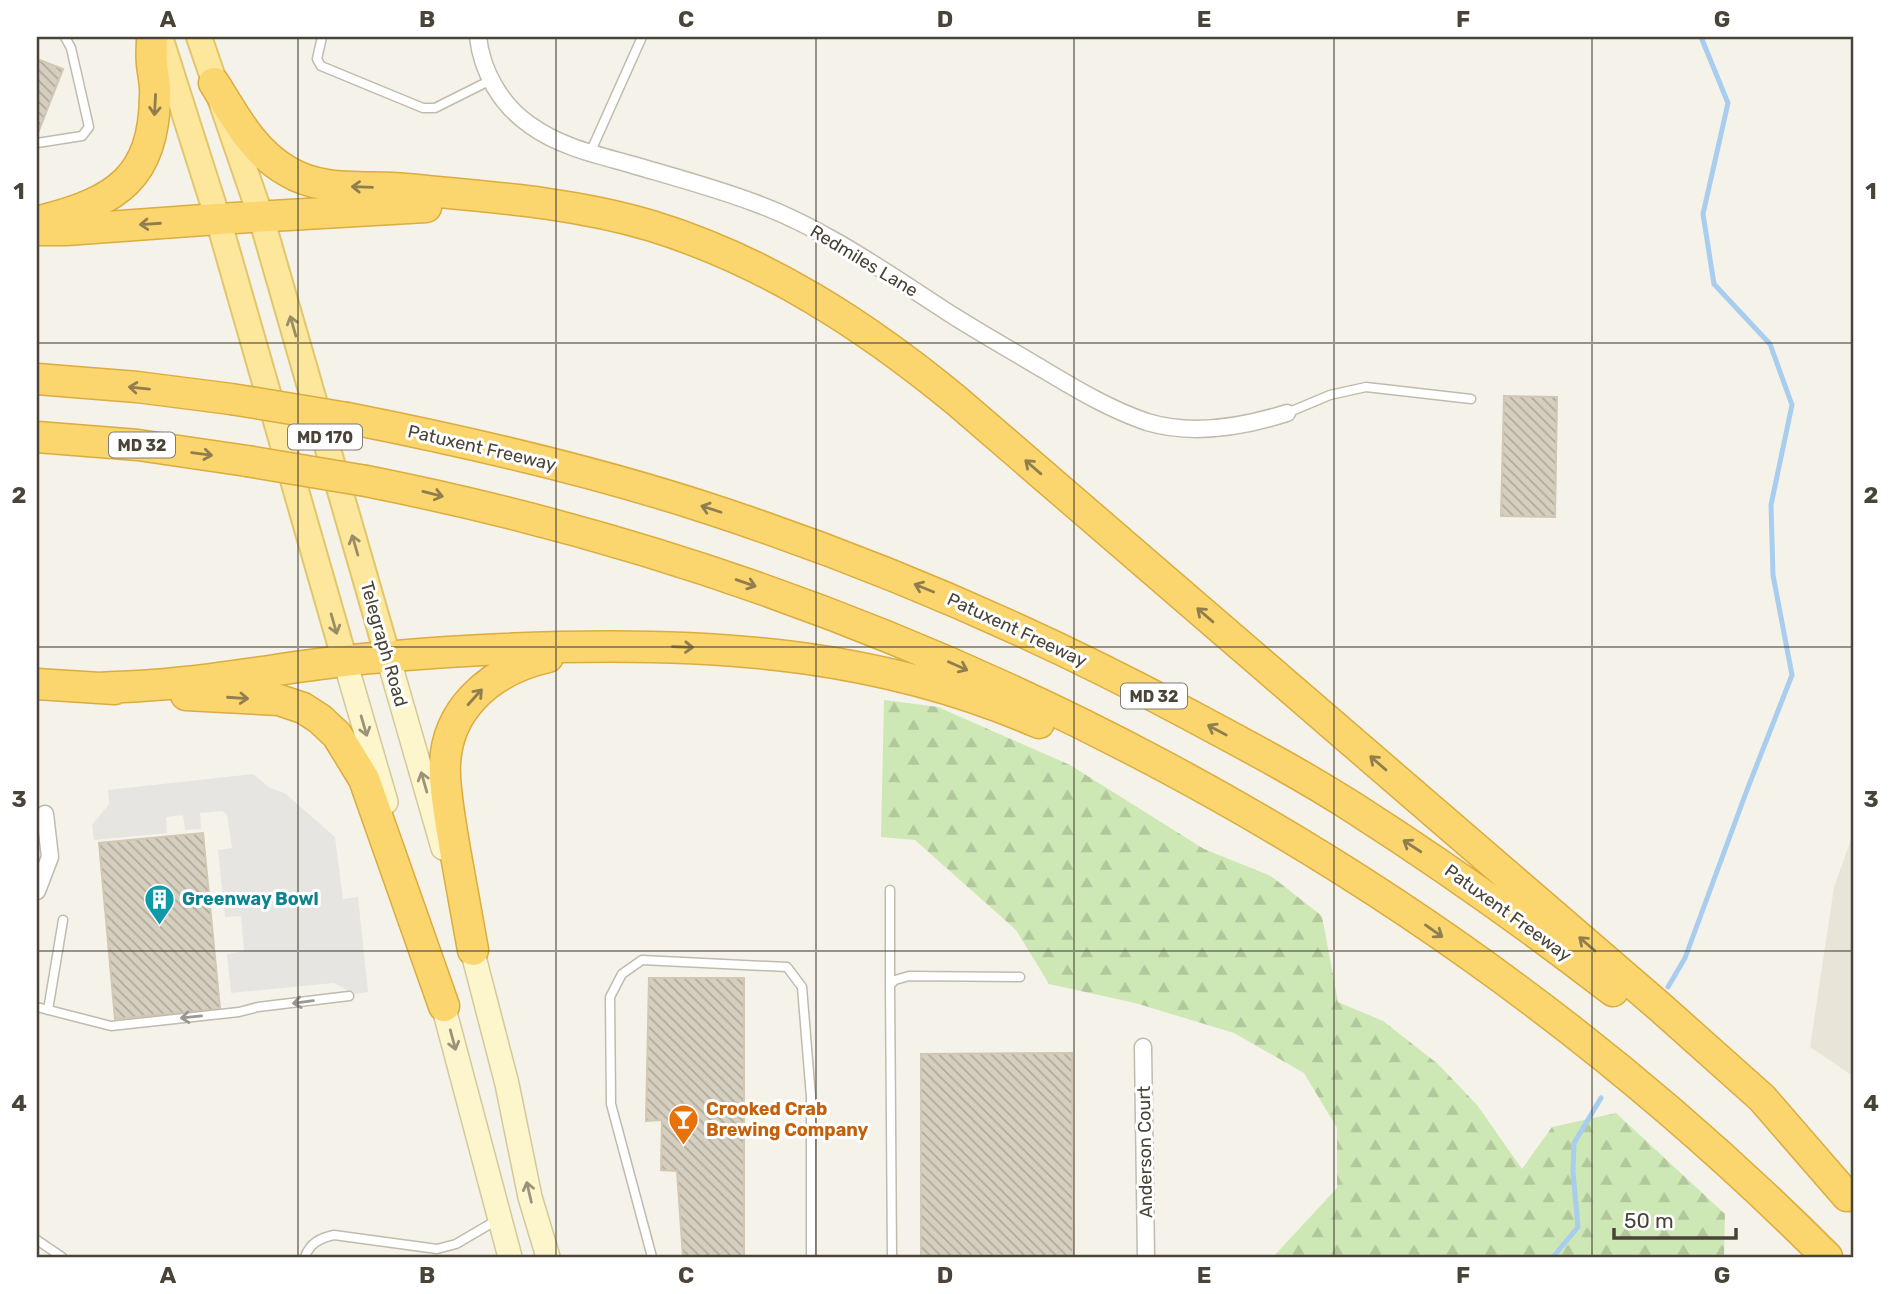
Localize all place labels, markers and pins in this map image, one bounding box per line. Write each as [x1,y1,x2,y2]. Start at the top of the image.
building icon: Greenway Bowl [142,882,176,926]
place label: Greenway Bowl [182,888,319,910]
place label: Crooked Crab Brewing Company [706,1098,869,1141]
bar icon: Crooked Crab Brewing Company [666,1102,700,1146]

